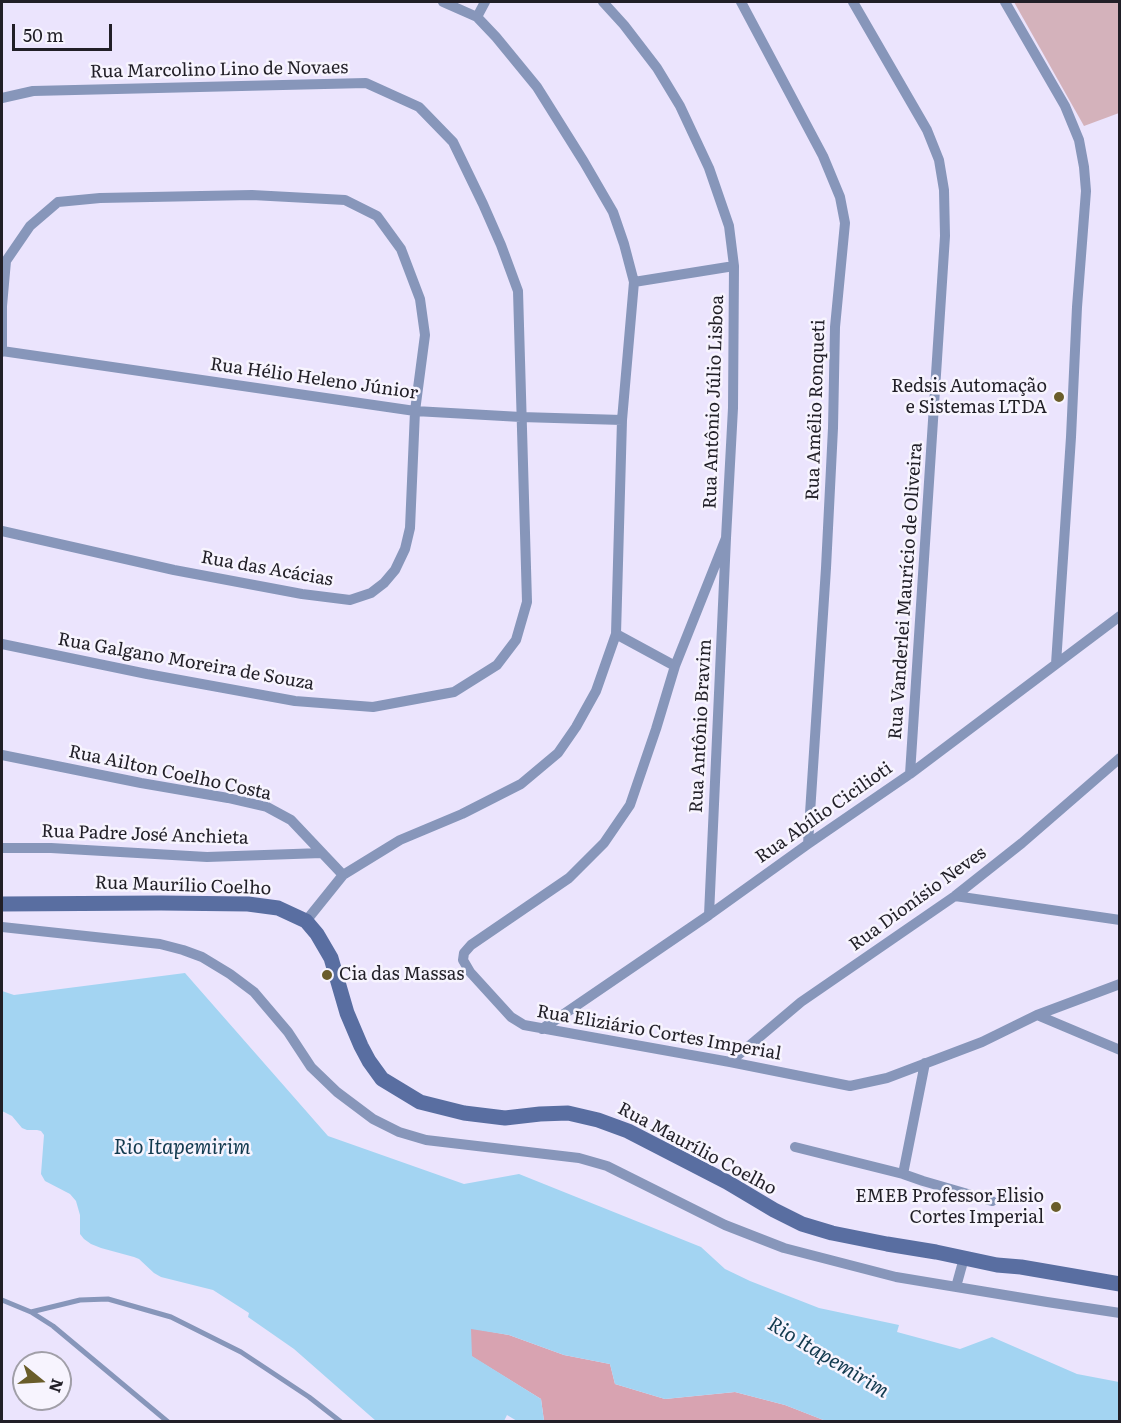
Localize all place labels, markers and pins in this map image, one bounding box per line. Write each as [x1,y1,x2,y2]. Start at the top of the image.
place label: Redsis Automação e Sistemas LTDA [891,376,1047,418]
marker: Redsis Automação e Sistemas LTDA [1052,390,1066,404]
place label: Cia das Massas [339,964,464,986]
marker: Cia das Massas [320,968,334,982]
place label: EMEB Professor Elisio Cortes Imperial [855,1186,1044,1228]
marker: EMEB Professor Elisio Cortes Imperial [1049,1200,1063,1214]

